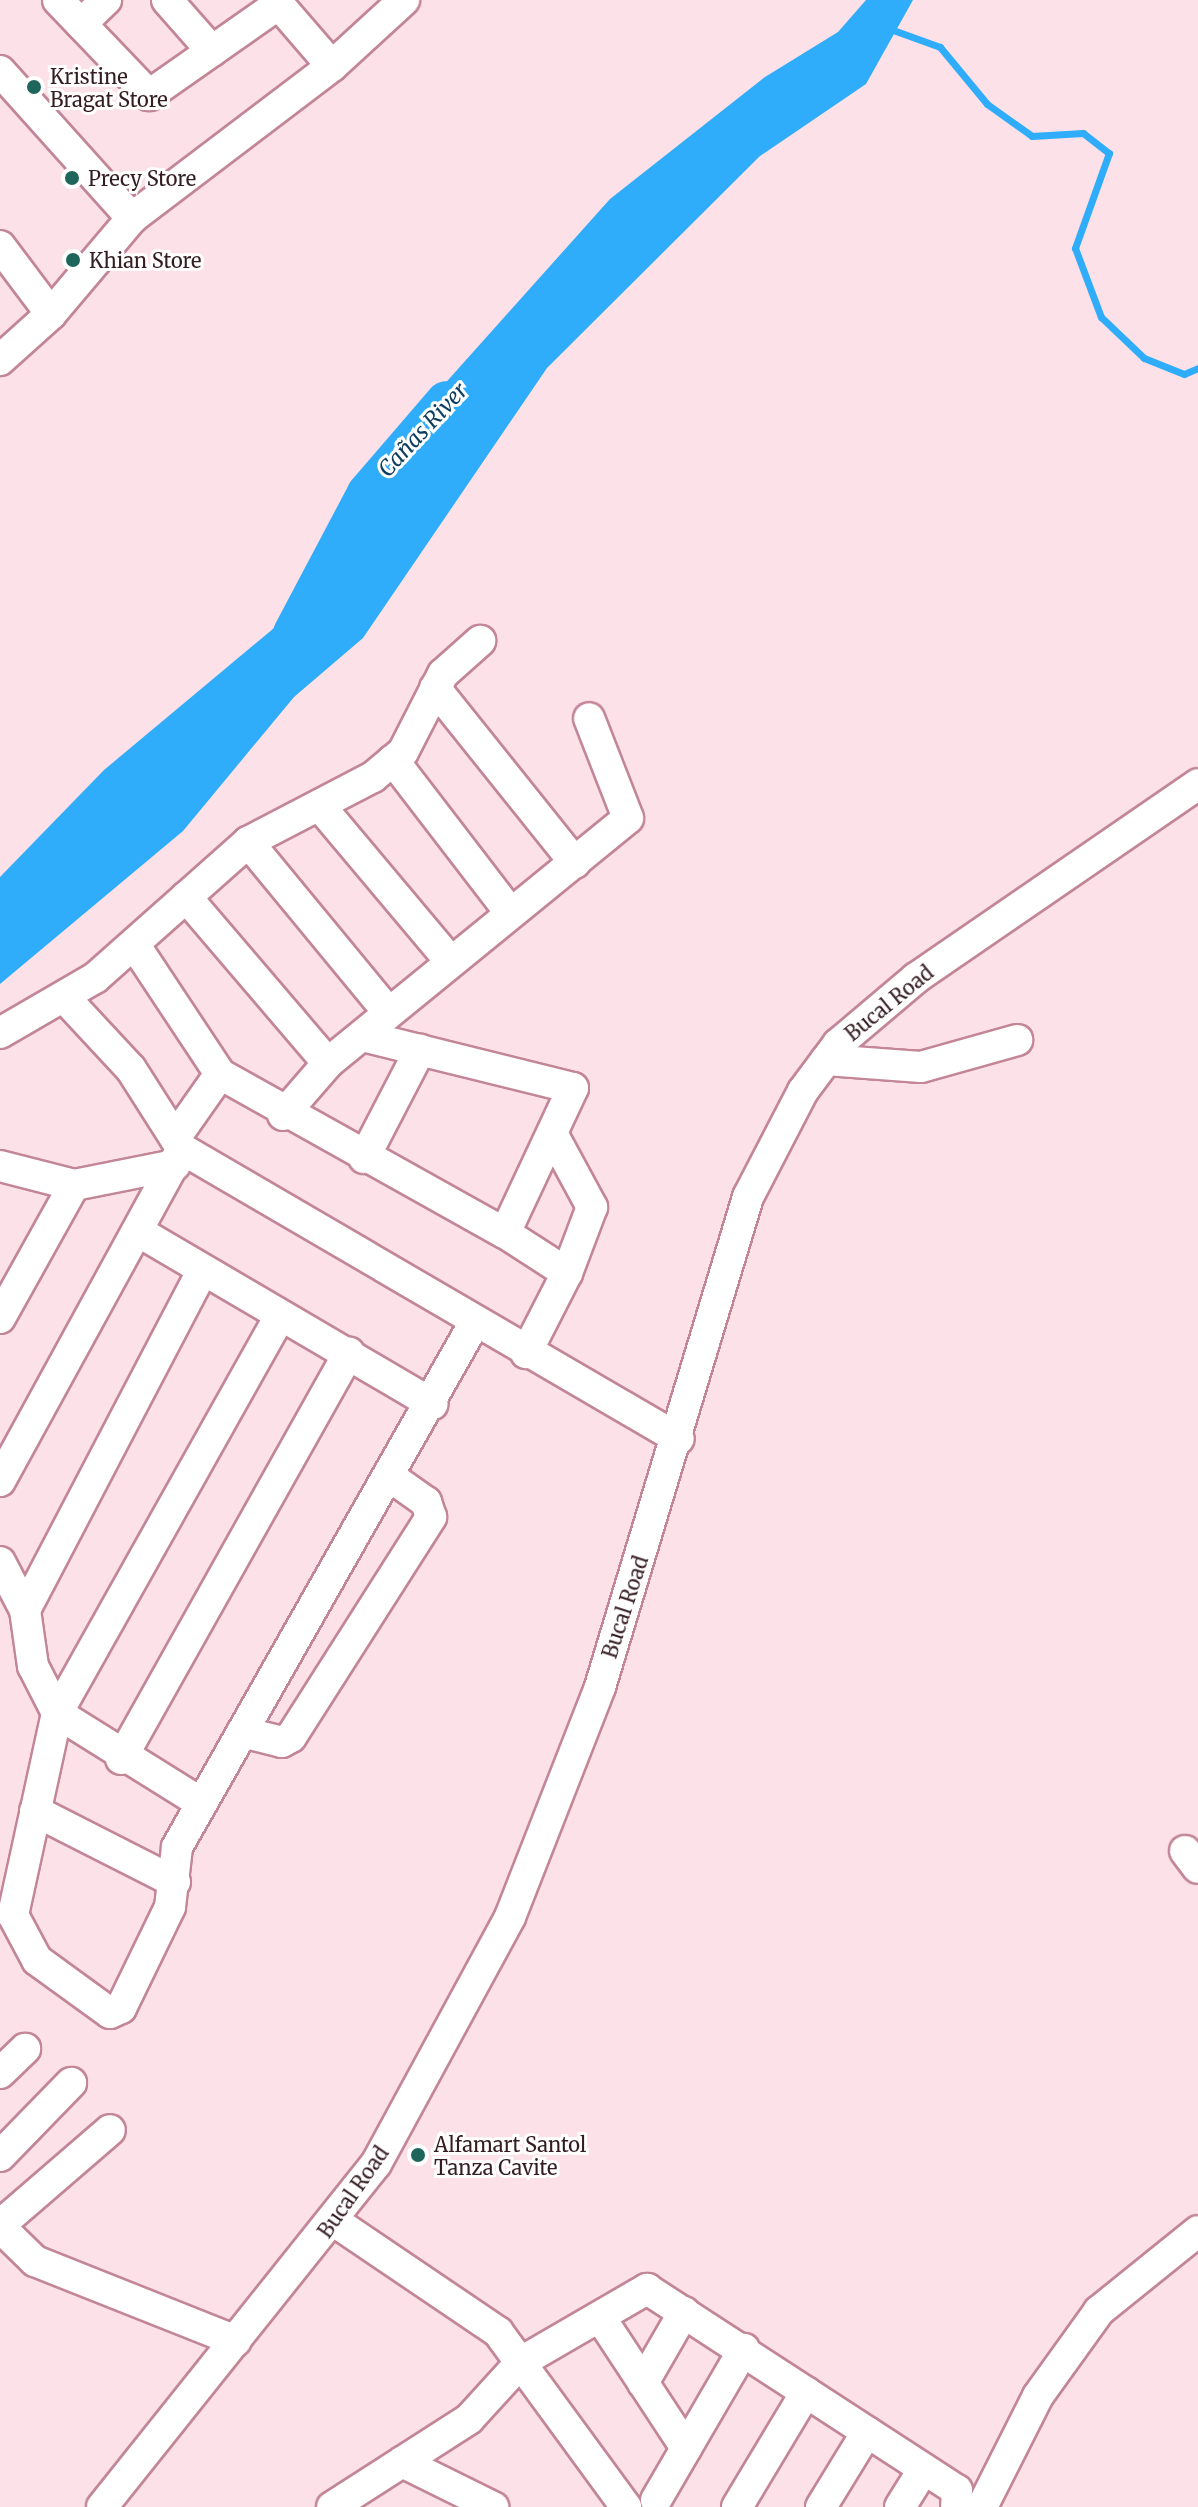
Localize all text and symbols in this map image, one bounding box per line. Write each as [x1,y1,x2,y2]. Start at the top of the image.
place label: Kristine Bragat Store [50,64,168,111]
marker: Kristine Bragat Store [25,78,43,96]
place label: Precy Store [88,166,196,190]
marker: Precy Store [63,169,81,187]
place label: Khian Store [89,248,202,272]
marker: Khian Store [64,251,82,269]
water label: Cañas River [373,378,473,482]
street label: Bucal Road [840,960,938,1046]
street label: Bucal Road [597,1553,653,1661]
place label: Alfamart Santol Tanza Cavite [434,2132,586,2179]
street label: Bucal Road [313,2142,393,2242]
marker: Alfamart Santol Tanza Cavite [409,2146,427,2164]

